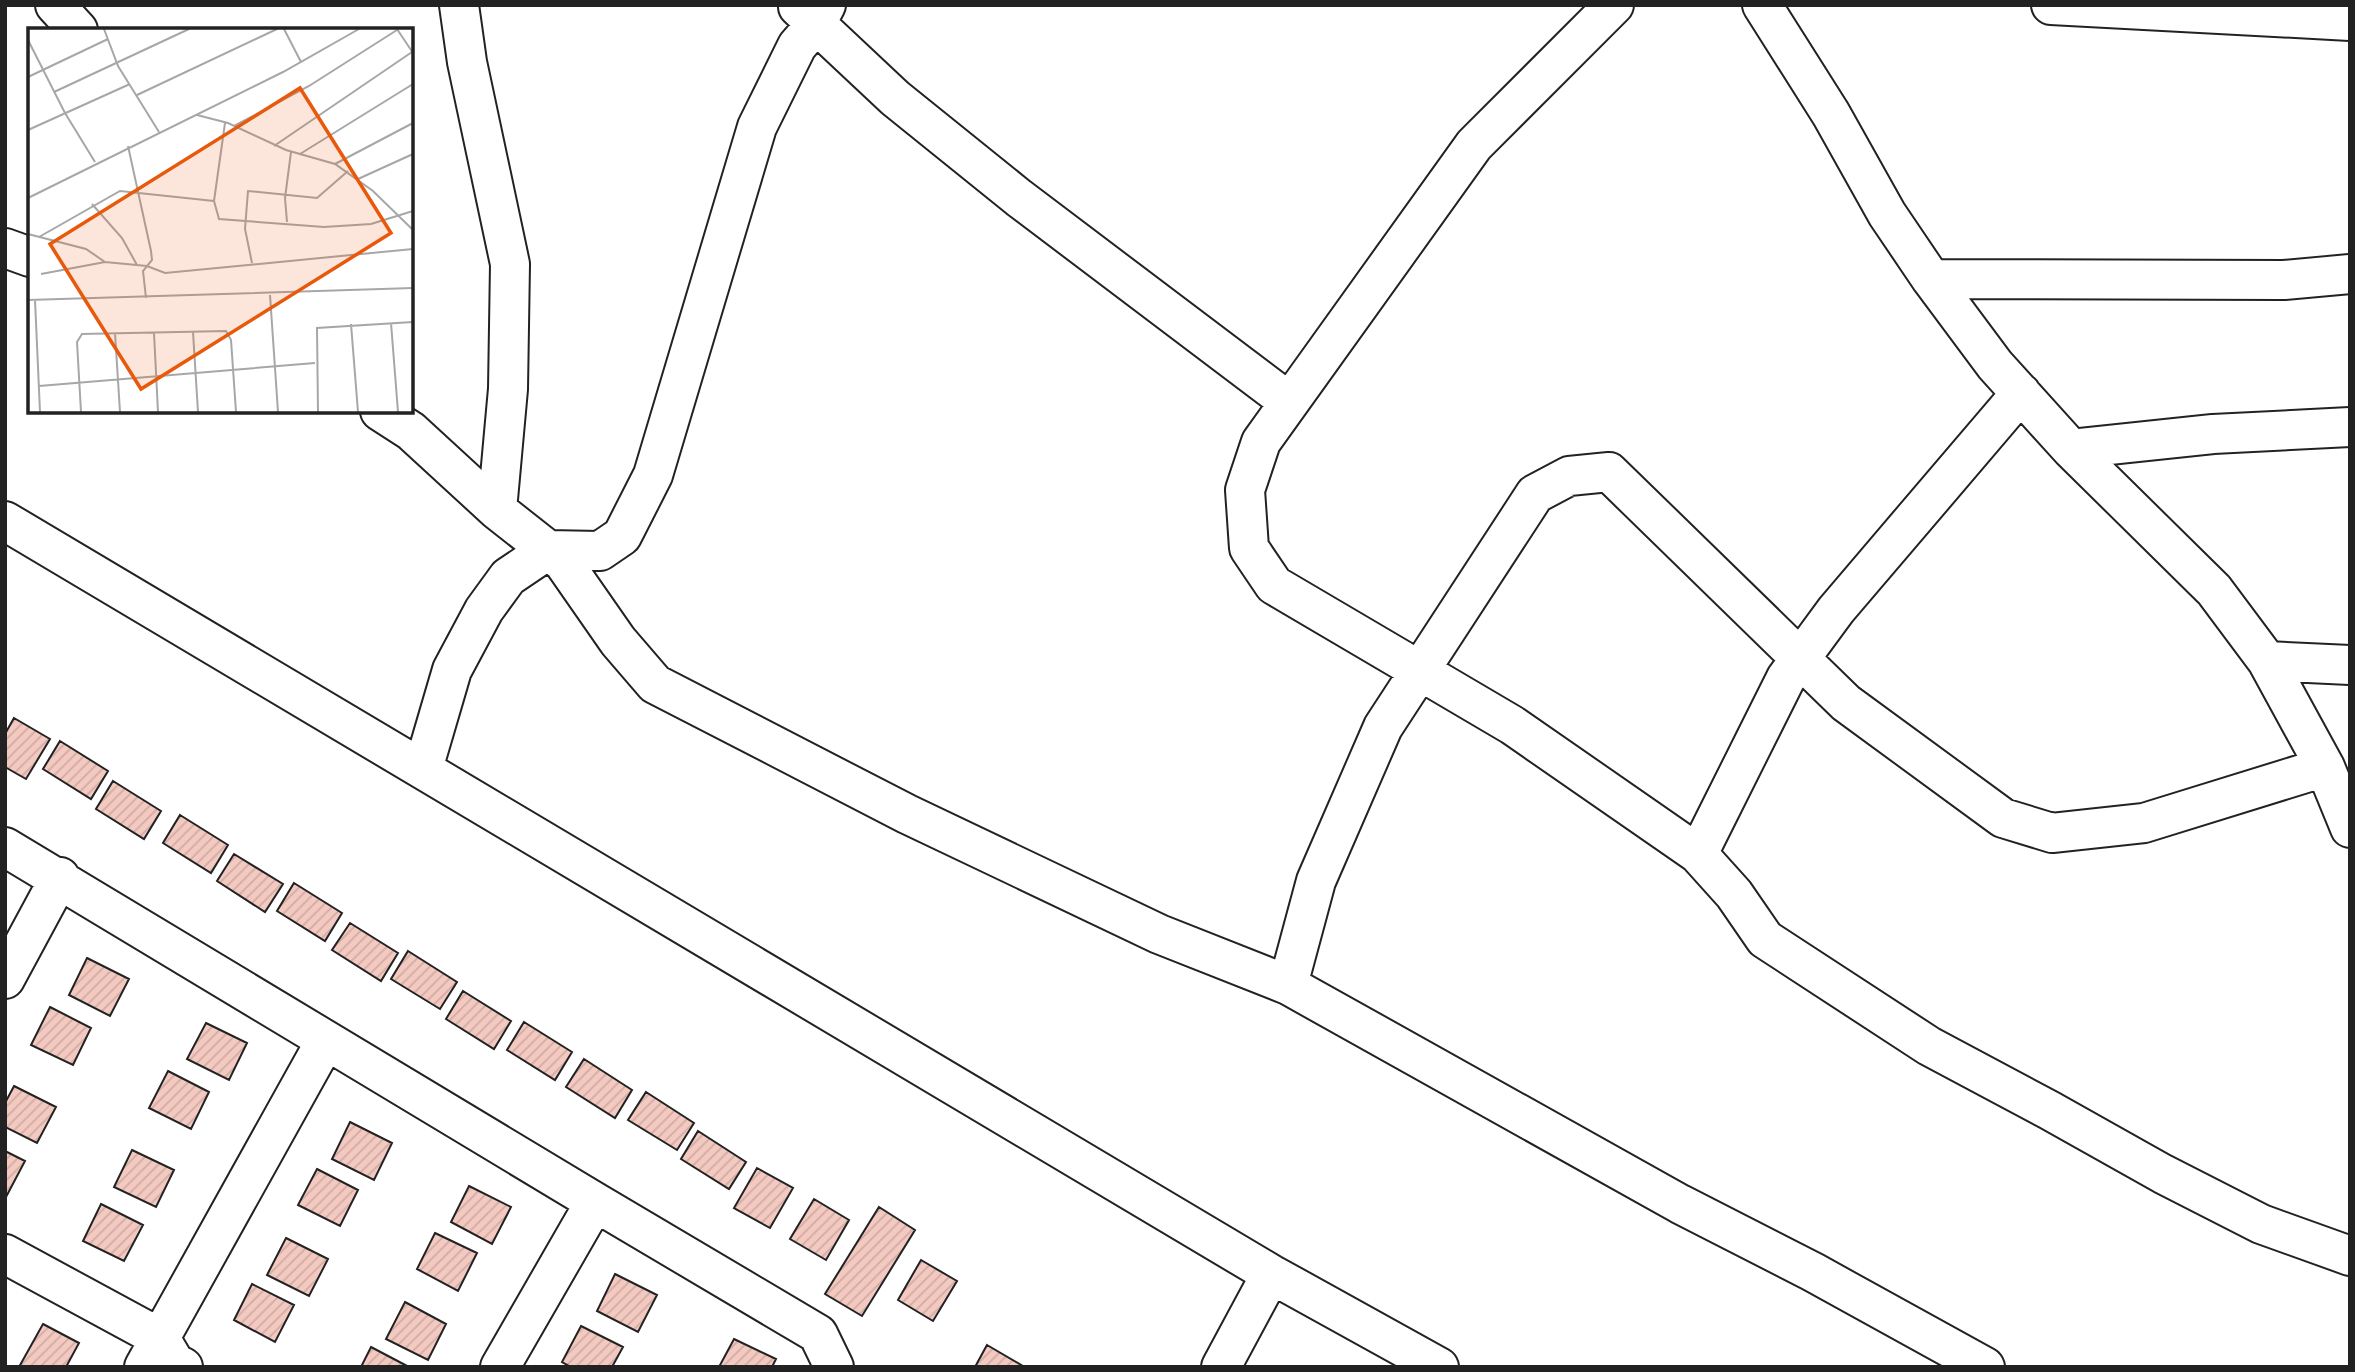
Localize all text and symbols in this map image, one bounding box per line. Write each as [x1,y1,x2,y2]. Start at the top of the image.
inset map [28,28,413,413]

